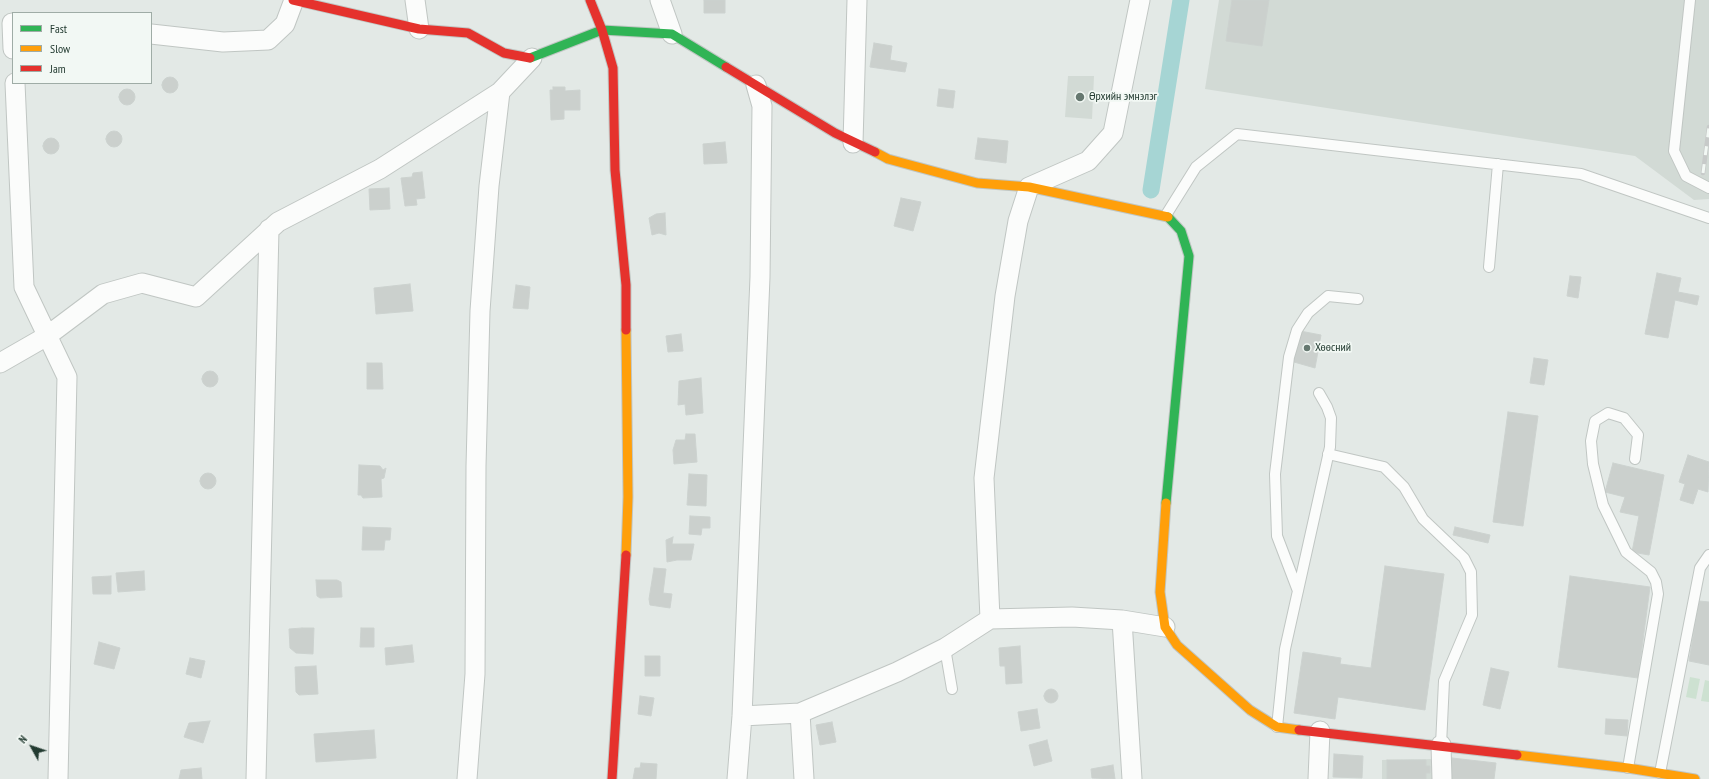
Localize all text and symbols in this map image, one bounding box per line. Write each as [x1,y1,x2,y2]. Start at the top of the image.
legend [12,12,152,84]
text: Fast [50,21,67,36]
text: Slow [50,41,70,56]
text: Jam [50,61,66,76]
place label: Өрхийн эмнэлэг [1089,90,1157,104]
marker: Өрхийн эмнэлэг [1074,91,1086,103]
place label: Хөөсний [1315,341,1351,355]
marker: Хөөсний [1302,343,1312,353]
north arrow [12,727,52,767]
text: N [16,733,30,746]

